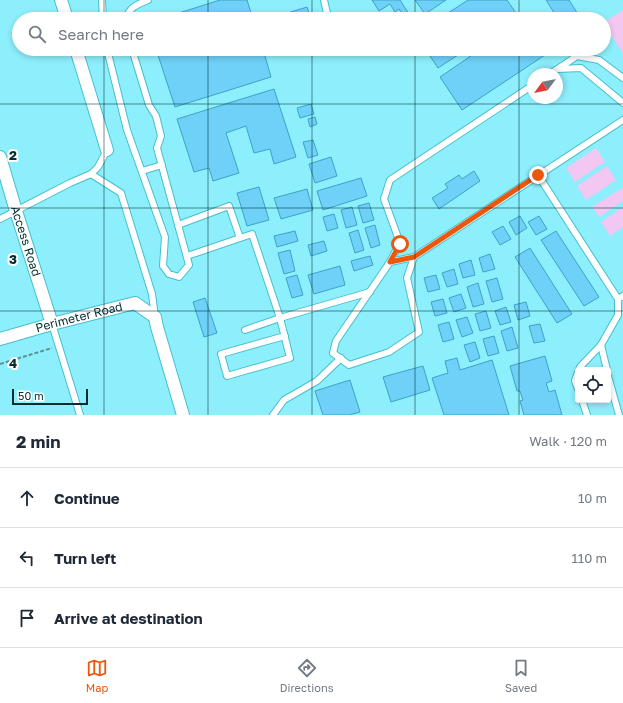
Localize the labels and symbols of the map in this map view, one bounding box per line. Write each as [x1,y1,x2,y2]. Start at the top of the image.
north arrow [527,68,563,104]
text: 2 [9,147,17,163]
route end [529,166,547,184]
street label: Access Road [8,204,44,278]
route start [391,235,409,253]
text: 3 [9,251,17,267]
street label: Perimeter Road [34,298,124,335]
text: 4 [9,355,17,371]
scale bar [12,387,88,406]

